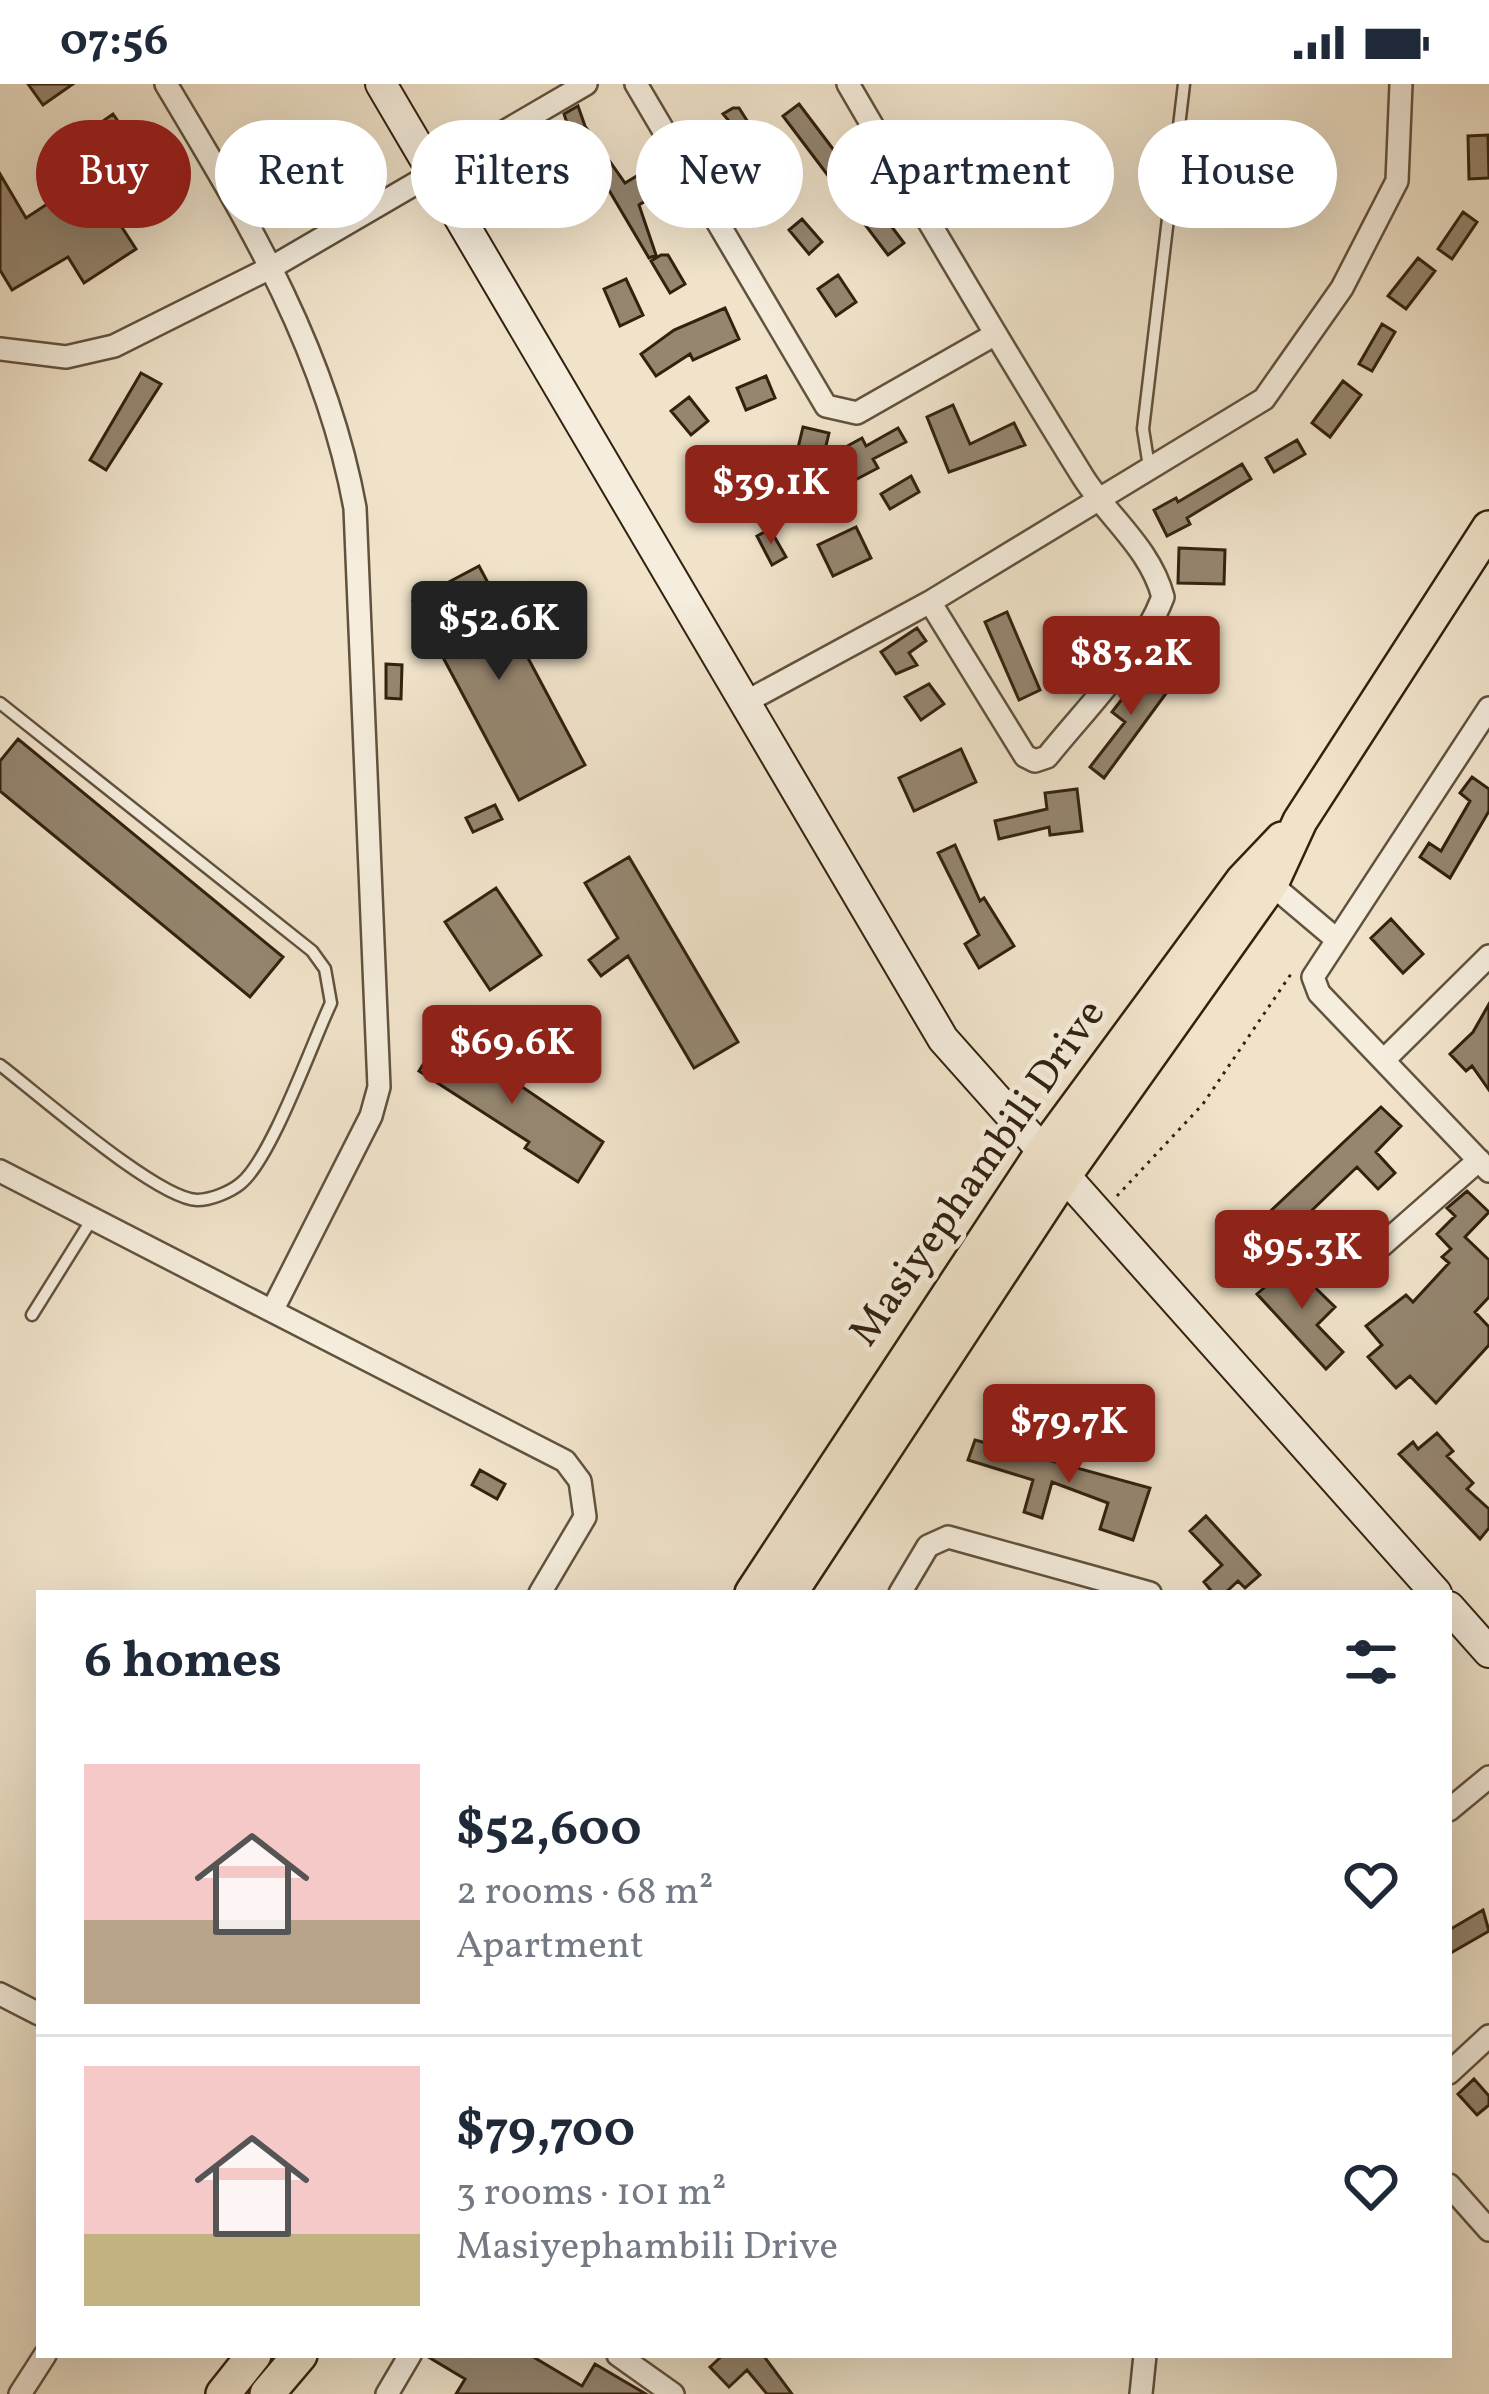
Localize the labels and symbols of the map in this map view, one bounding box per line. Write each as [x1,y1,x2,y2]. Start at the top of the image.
pin: $39.1K [673,445,869,547]
pin: $52.6K [401,581,597,683]
pin: $83.2K [1033,616,1229,718]
street label: Masiyephambili Drive [837,989,1121,1359]
pin: $69.6K [414,1005,610,1107]
pin: $95.3K [1204,1210,1400,1312]
pin: $79.7K [971,1384,1167,1486]

